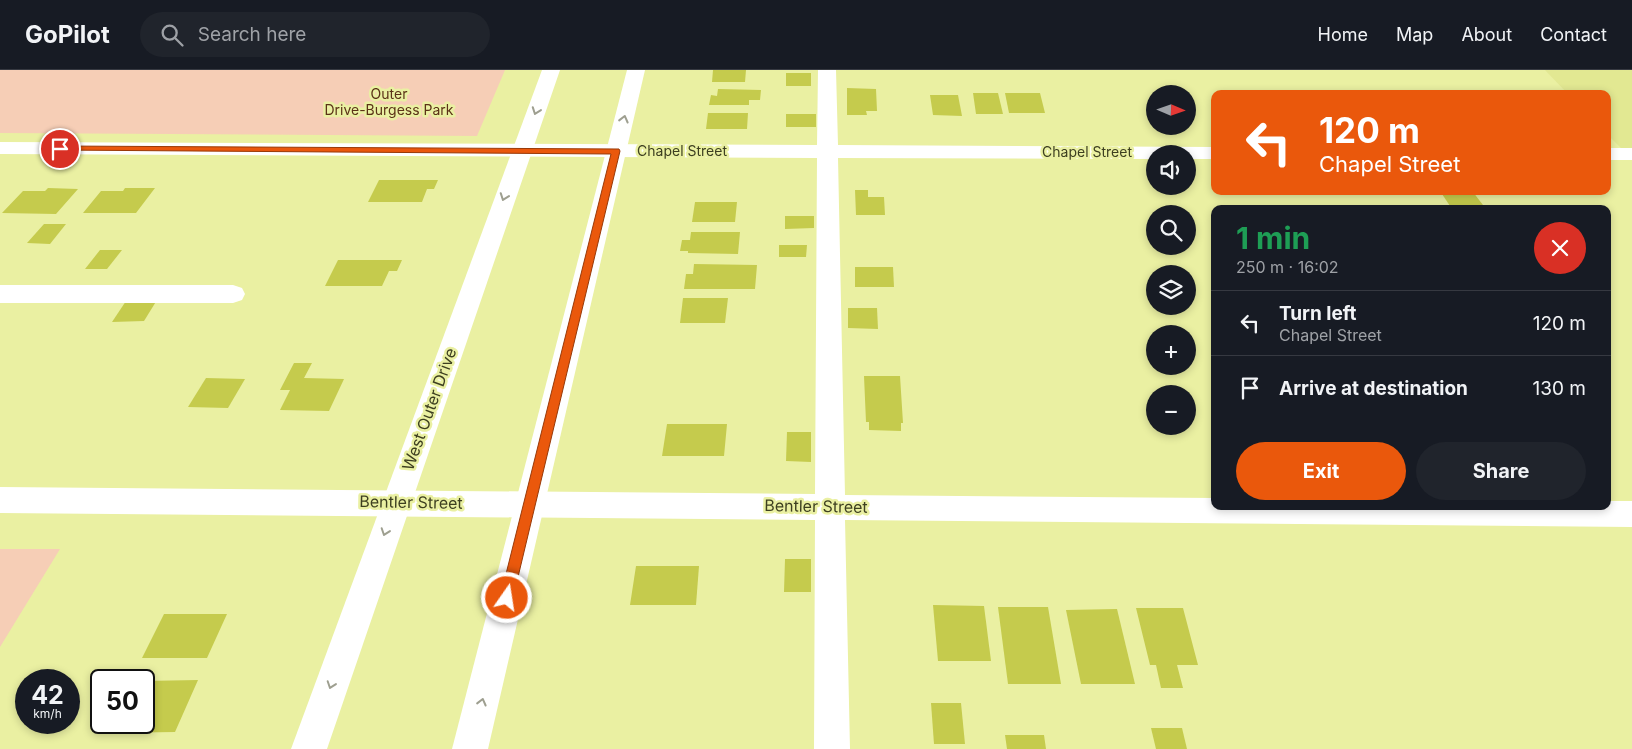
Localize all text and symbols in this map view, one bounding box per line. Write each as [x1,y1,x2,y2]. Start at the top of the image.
search box [140,12,490,57]
text: GoPilot [25,20,110,49]
icon: search [158,21,186,49]
text: Search here [198,23,306,46]
text: Home [1318,24,1368,45]
text: Map [1396,24,1433,45]
text: About [1461,24,1512,45]
text: Contact [1540,24,1607,45]
park label: Outer Drive-Burgess Park [324,85,454,118]
north arrow [1146,85,1196,135]
map controls [1146,85,1196,435]
one-way arrow [532,106,542,114]
text: 120 m [1319,109,1420,151]
icon: left [1236,110,1301,175]
one-way arrow [618,114,629,123]
pin [39,128,81,170]
icon: arrive [46,135,74,163]
street label: Chapel Street [637,142,727,159]
street label: Chapel Street [1042,143,1132,160]
button: sound [1146,145,1196,195]
text: Chapel Street [1319,151,1460,177]
one-way arrow [500,192,510,201]
button: search [1146,205,1196,255]
text: 1 min [1236,220,1310,256]
button: close [1534,222,1586,274]
text: 250 m · 16:02 [1236,257,1339,277]
button: layers [1146,265,1196,315]
text: Turn left [1279,302,1357,325]
icon: left [1236,309,1264,337]
text: 120 m [1533,312,1586,335]
button: + [1146,325,1196,375]
text: Chapel Street [1279,325,1382,345]
street label: West Outer Drive [398,345,460,473]
icon: arrive [1236,374,1264,402]
text: Arrive at destination [1279,377,1468,400]
text: 130 m [1533,377,1586,400]
button: − [1146,385,1196,435]
button: Exit [1236,442,1406,500]
button: Share [1416,442,1586,500]
street label: Bentler Street [359,491,463,513]
street label: Bentler Street [764,495,868,517]
one-way arrow [381,527,391,535]
position arrow [480,571,532,623]
speed limit sign: 50 [90,669,155,734]
text: 42 [31,680,64,710]
one-way arrow [327,680,337,689]
one-way arrow [476,697,487,706]
text: km/h [33,706,62,721]

